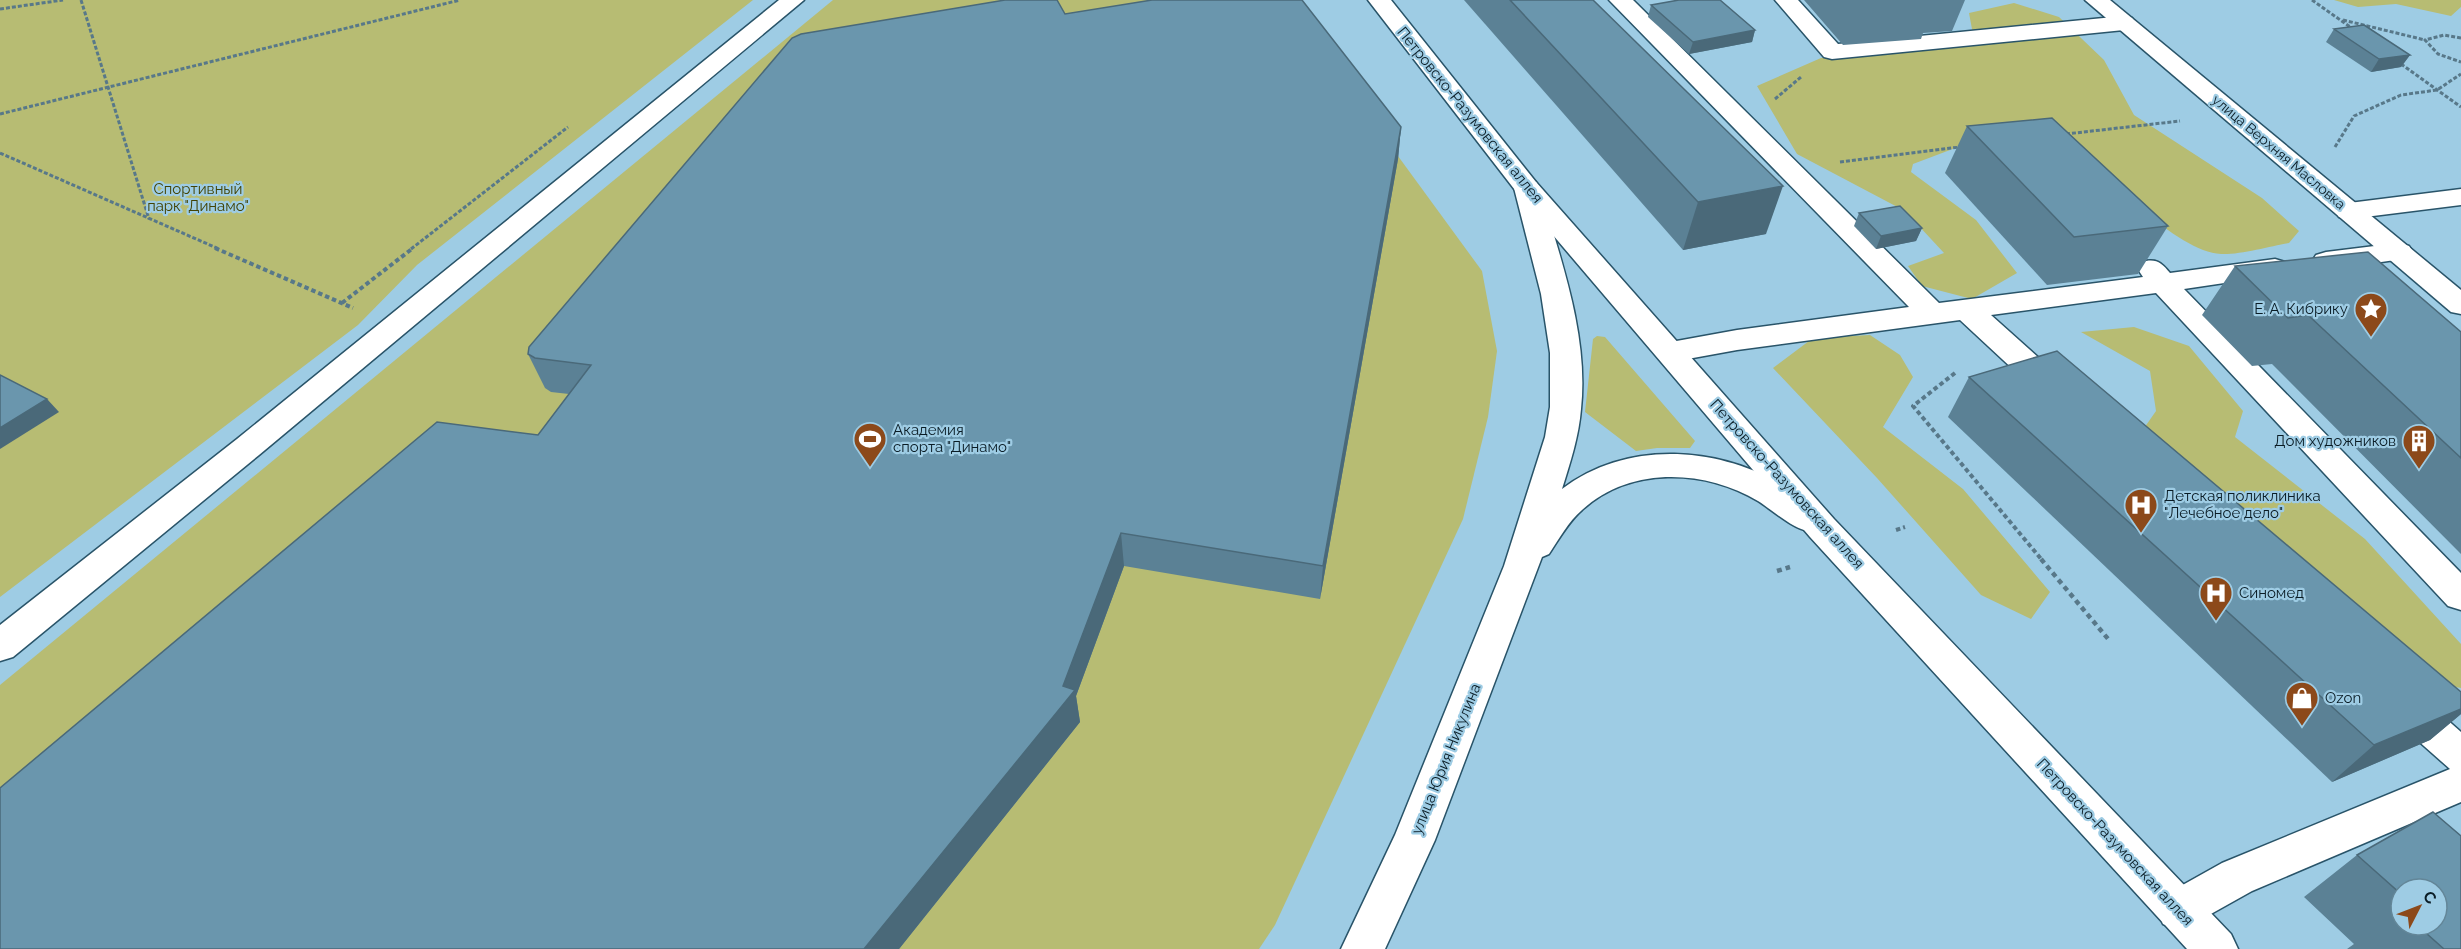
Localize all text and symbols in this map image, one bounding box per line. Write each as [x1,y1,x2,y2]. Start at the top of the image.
street label: Петровско-Разумовская аллея [1393,23,1547,207]
street label: улица Верхняя Масловка [2209,92,2349,212]
park label: Спортивный парк "Динамо" [147,180,249,215]
place icon: Е. А. Кибрику [2353,291,2389,338]
place label: Е. А. Кибрику [2254,300,2348,318]
street label: Петровско-Разумовская аллея [1706,396,1868,572]
sports icon: Академия спорта "Динамо" [852,421,888,468]
place label: Академия спорта "Динамо" [893,421,1011,456]
building icon: Дом художников [2401,423,2437,470]
place label: Дом художников [2274,432,2396,450]
hospital icon: Детская поликлиника "Лечебное дело" [2123,487,2159,534]
place label: Детская поликлиника "Лечебное дело" [2164,487,2321,522]
hospital icon: Синомед [2198,575,2234,622]
place label: Синомед [2239,584,2304,602]
shop icon: Ozon [2284,680,2320,727]
street label: улица Юрия Никулина [1408,681,1484,837]
place label: Ozon [2325,689,2361,707]
street label: Петровско-Разумовская аллея [2033,755,2197,929]
north arrow [2389,877,2449,937]
text: С [2419,887,2441,908]

